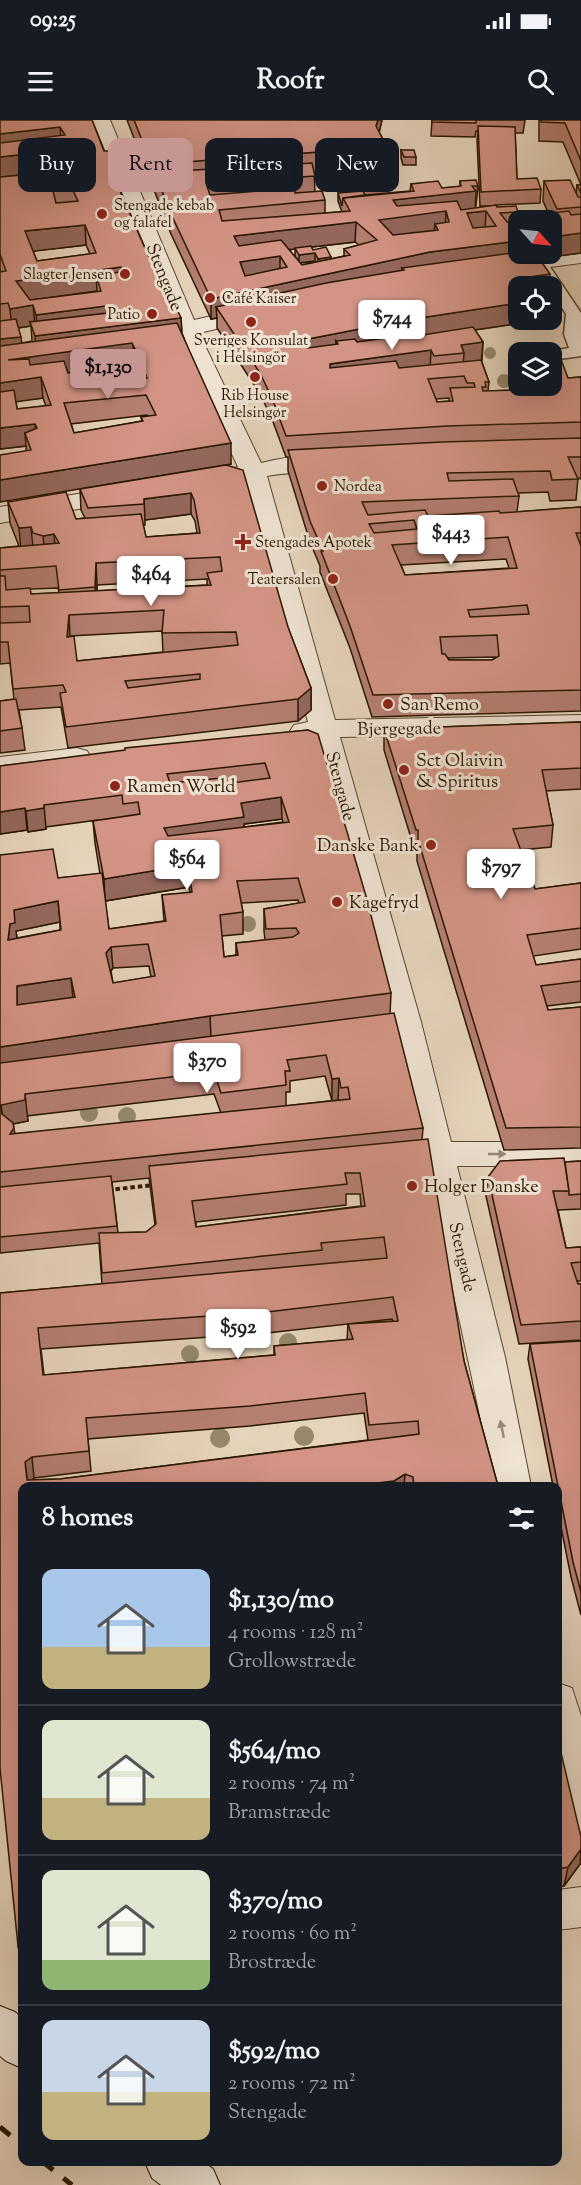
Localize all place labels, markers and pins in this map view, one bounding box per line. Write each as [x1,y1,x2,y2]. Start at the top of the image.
place label: Stengade kebab og falafel [114,196,214,234]
marker: Stengade kebab og falafel [95,207,109,221]
place label: Slagter Jensen [23,265,113,286]
marker: Slagter Jensen [118,267,132,281]
place label: Café Kaiser [222,289,297,310]
marker: Café Kaiser [203,291,217,305]
pin: $744 [356,300,428,351]
place label: Patio [107,305,140,326]
marker: Patio [145,307,159,321]
marker: Sveriges Konsulat i Helsingör [244,315,258,329]
place label: Sveriges Konsulat i Helsingör [194,331,308,369]
pin: $1,130 [59,349,157,400]
marker: Rib House Helsingør [248,370,262,384]
place label: Rib House Helsingør [221,386,289,424]
place label: Nordea [334,477,382,498]
marker: Nordea [315,479,329,493]
pin: $443 [415,515,487,566]
place label: Stengades Apotek [255,533,372,554]
marker: Stengades Apotek [236,535,250,549]
pin: $464 [115,556,187,607]
place label: Teatersalen [248,570,321,591]
marker: Teatersalen [326,572,340,586]
place label: San Remo [400,693,479,719]
marker: San Remo [381,697,395,711]
place label: Sct Olaivin & Spiritus [416,749,504,796]
marker: Sct Olaivin & Spiritus [397,763,411,777]
place label: Ramen World [127,775,236,801]
marker: Ramen World [108,779,122,793]
place label: Danske Bank [317,834,419,860]
marker: Danske Bank [424,838,438,852]
pin: $564 [151,840,223,891]
pin: $797 [465,849,537,900]
place label: Kagefryd [349,891,419,917]
marker: Kagefryd [330,895,344,909]
pin: $370 [171,1043,243,1094]
place label: Holger Danske [424,1175,539,1201]
marker: Holger Danske [405,1179,419,1193]
pin: $592 [202,1309,274,1360]

